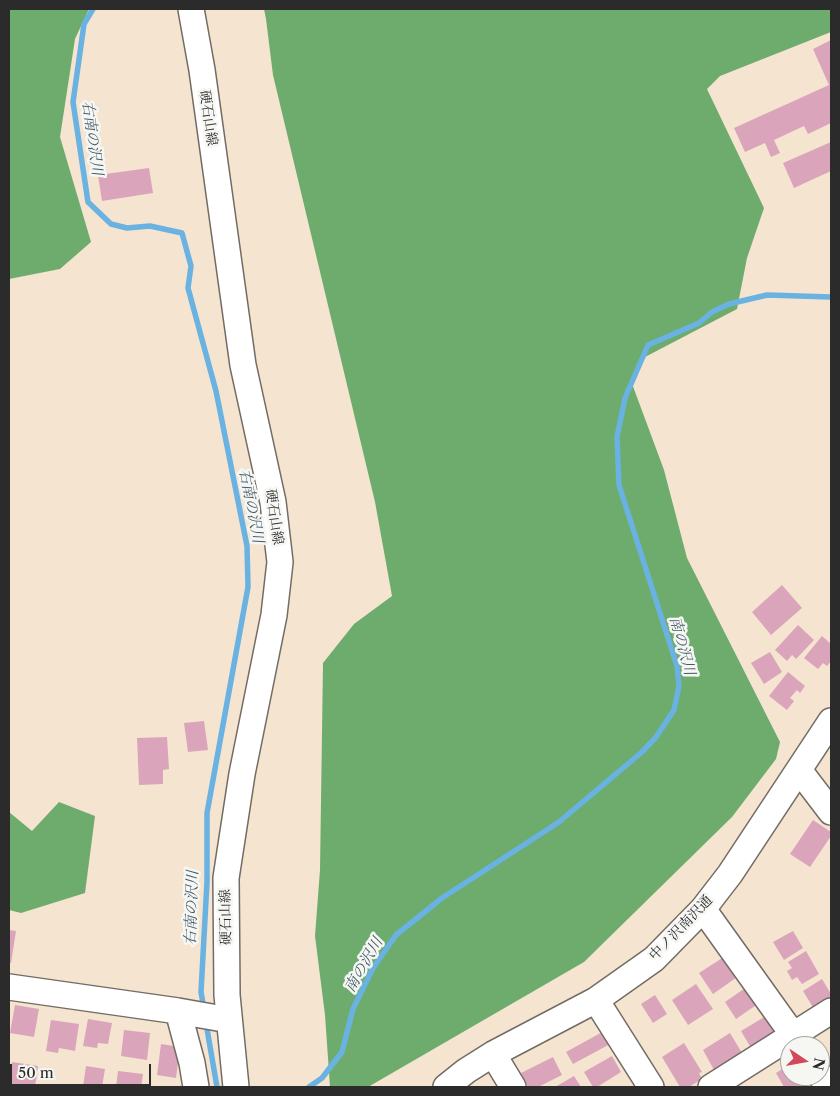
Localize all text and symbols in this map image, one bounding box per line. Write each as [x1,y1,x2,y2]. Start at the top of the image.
street label: 硬石山線 [196,89,220,147]
water label: 右南の沢川 [78,100,106,176]
water label: 右南の沢川 [235,467,267,545]
street label: 硬石山線 [262,488,286,546]
water label: 南の沢川 [666,615,698,677]
water label: 右南の沢川 [182,870,202,946]
street label: 硬石山線 [217,889,235,945]
street label: 中ノ沢南沢通 [646,892,716,964]
water label: 南の沢川 [341,935,387,995]
north arrow [780,1036,830,1086]
scale bar [12,1054,154,1086]
text: N [809,1056,829,1072]
text: 50 m [18,1063,54,1082]

